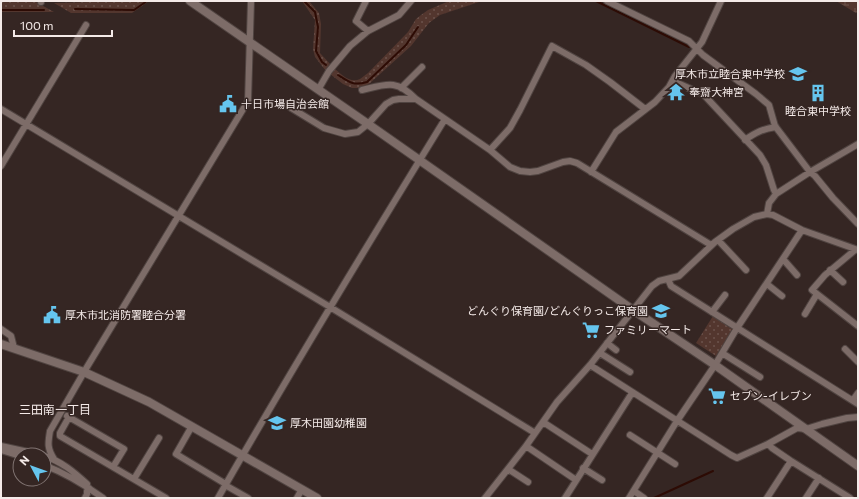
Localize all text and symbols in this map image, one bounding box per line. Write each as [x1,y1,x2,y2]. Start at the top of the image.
scale bar [14,12,112,38]
text: 100 m [20,18,54,32]
school or university icon: 厚木市立睦合東中学校 [788,64,808,84]
place label: 厚木市立睦合東中学校 [675,67,785,80]
temple icon: 奉齋大神宮 [666,82,686,102]
building icon: 睦合東中学校 [808,83,828,103]
place label: 奉齋大神宮 [689,85,744,98]
public building icon: 十日市場自治会館 [218,94,238,114]
place label: 十日市場自治会館 [241,97,329,110]
place label: 睦合東中学校 [785,104,851,117]
school or university icon: どんぐり保育園/どんぐりっこ保育園 [651,301,671,321]
place label: どんぐり保育園/どんぐりっこ保育園 [467,304,648,317]
public building icon: 厚木市北消防署睦合分署 [42,305,62,325]
place label: 厚木市北消防署睦合分署 [65,308,186,321]
supermarket icon: ファミリーマート [581,320,601,340]
place label: ファミリーマート [604,323,692,336]
supermarket icon: セブン-イレブン [707,386,727,406]
place label: セブン-イレブン [730,389,812,402]
district label: 三田南一丁目 [19,402,91,416]
school or university icon: 厚木田園幼稚園 [267,413,287,433]
place label: 厚木田園幼稚園 [290,416,367,429]
north arrow [12,447,52,487]
text: N [16,453,32,467]

